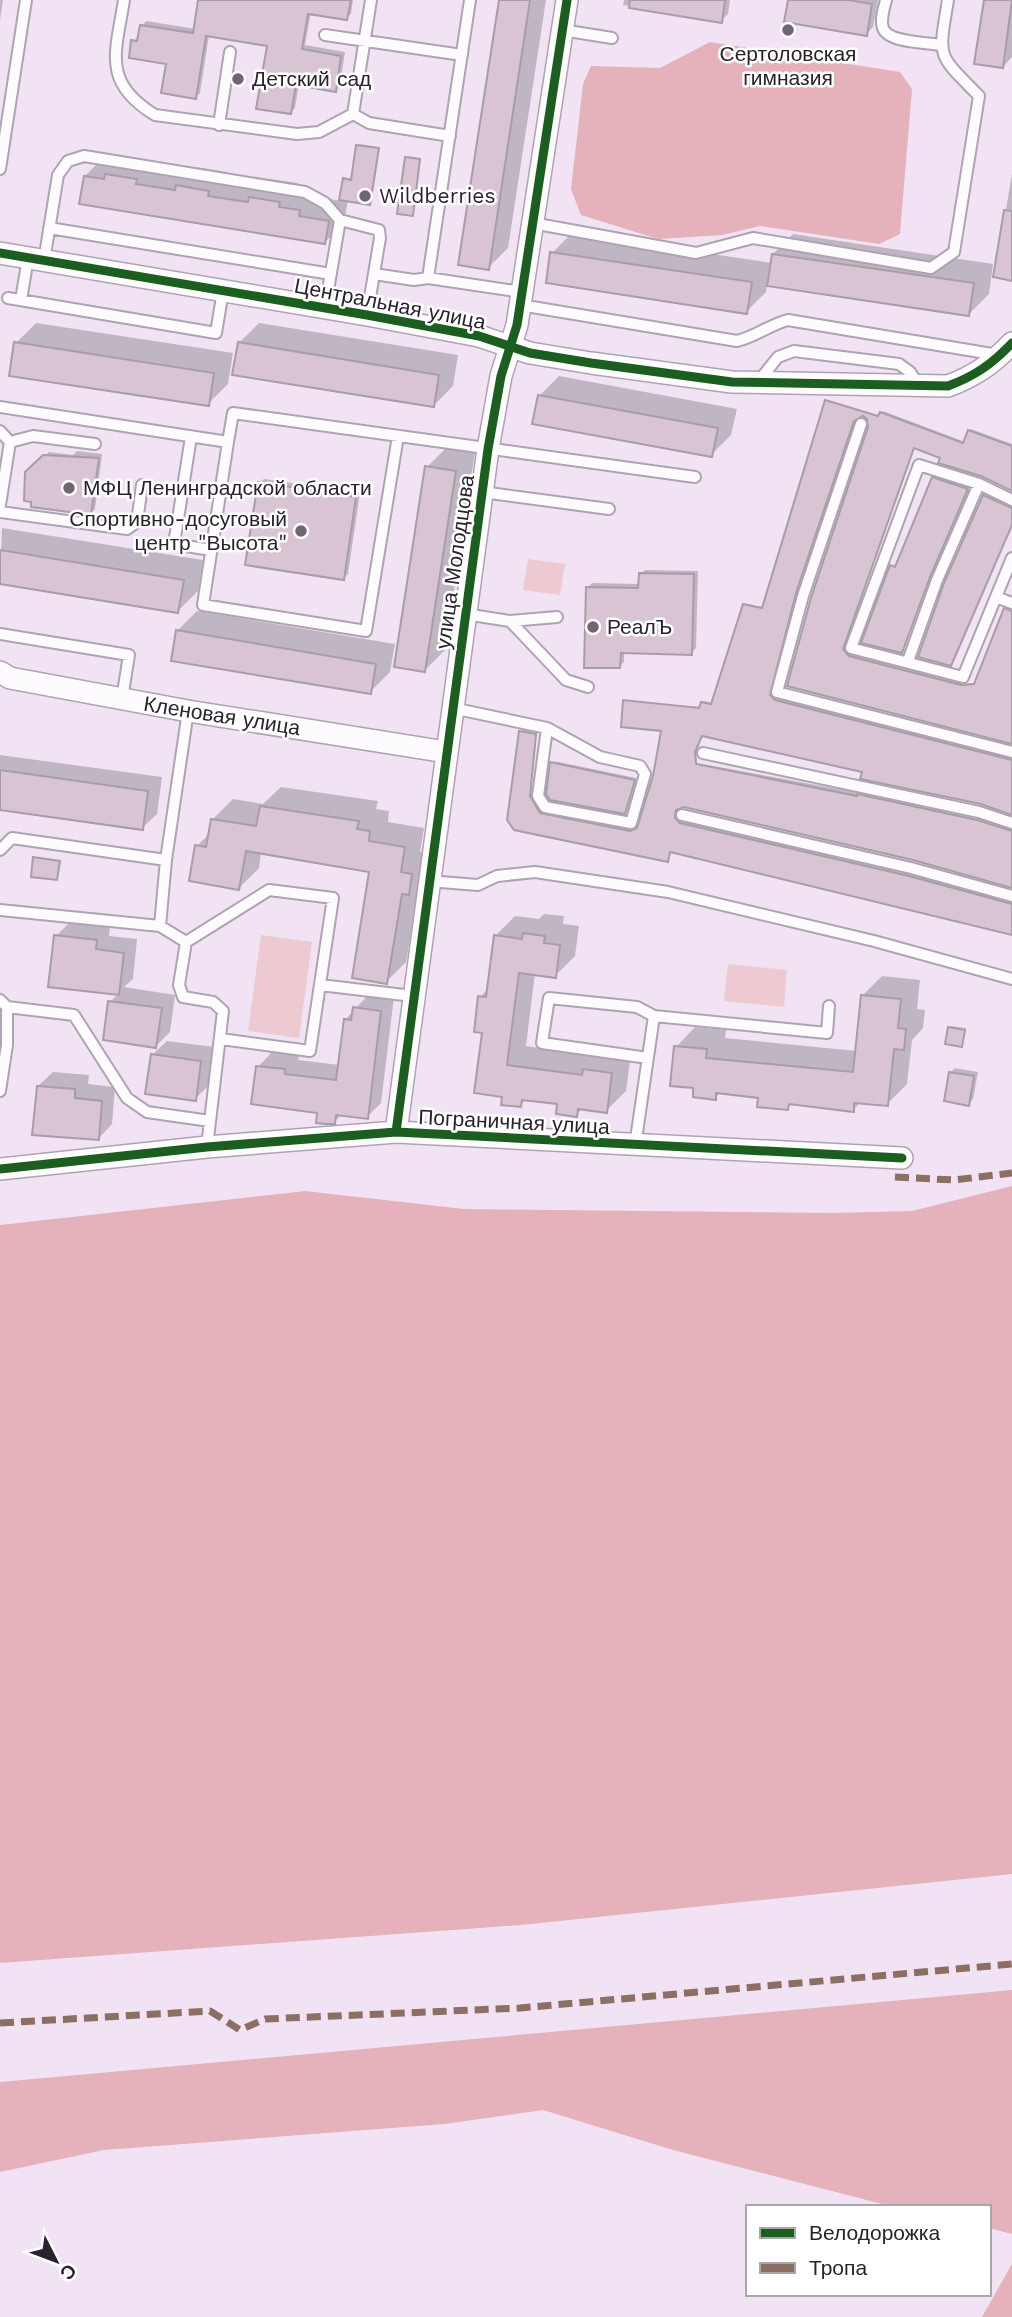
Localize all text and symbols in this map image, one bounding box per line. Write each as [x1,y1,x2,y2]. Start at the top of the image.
marker: Сертоловская гимназия [780,22,796,38]
place label: Сертоловская гимназия [720,41,856,90]
place label: Детский сад [252,66,371,91]
marker: Детский сад [230,71,246,87]
place label: Wildberries [379,183,496,208]
marker: Wildberries [357,188,373,204]
street label: Центральная улица [292,273,488,334]
street label: улица Молодцова [430,473,479,651]
place label: МФЦ Ленинградской области [83,475,372,500]
marker: МФЦ Ленинградской области [61,480,77,496]
place label: Спортивно-досуговый центр "Высота" [69,506,287,555]
marker: Спортивно-досуговый центр "Высота" [293,523,309,539]
place label: РеалЪ [607,614,672,639]
marker: РеалЪ [585,619,601,635]
street label: Кленовая улица [142,691,303,740]
street label: Пограничная улица [418,1104,611,1139]
legend [746,2205,991,2296]
text: Велодорожка [809,2220,940,2245]
north arrow [21,2226,91,2296]
text: Тропа [809,2255,867,2280]
text: С [55,2259,81,2285]

